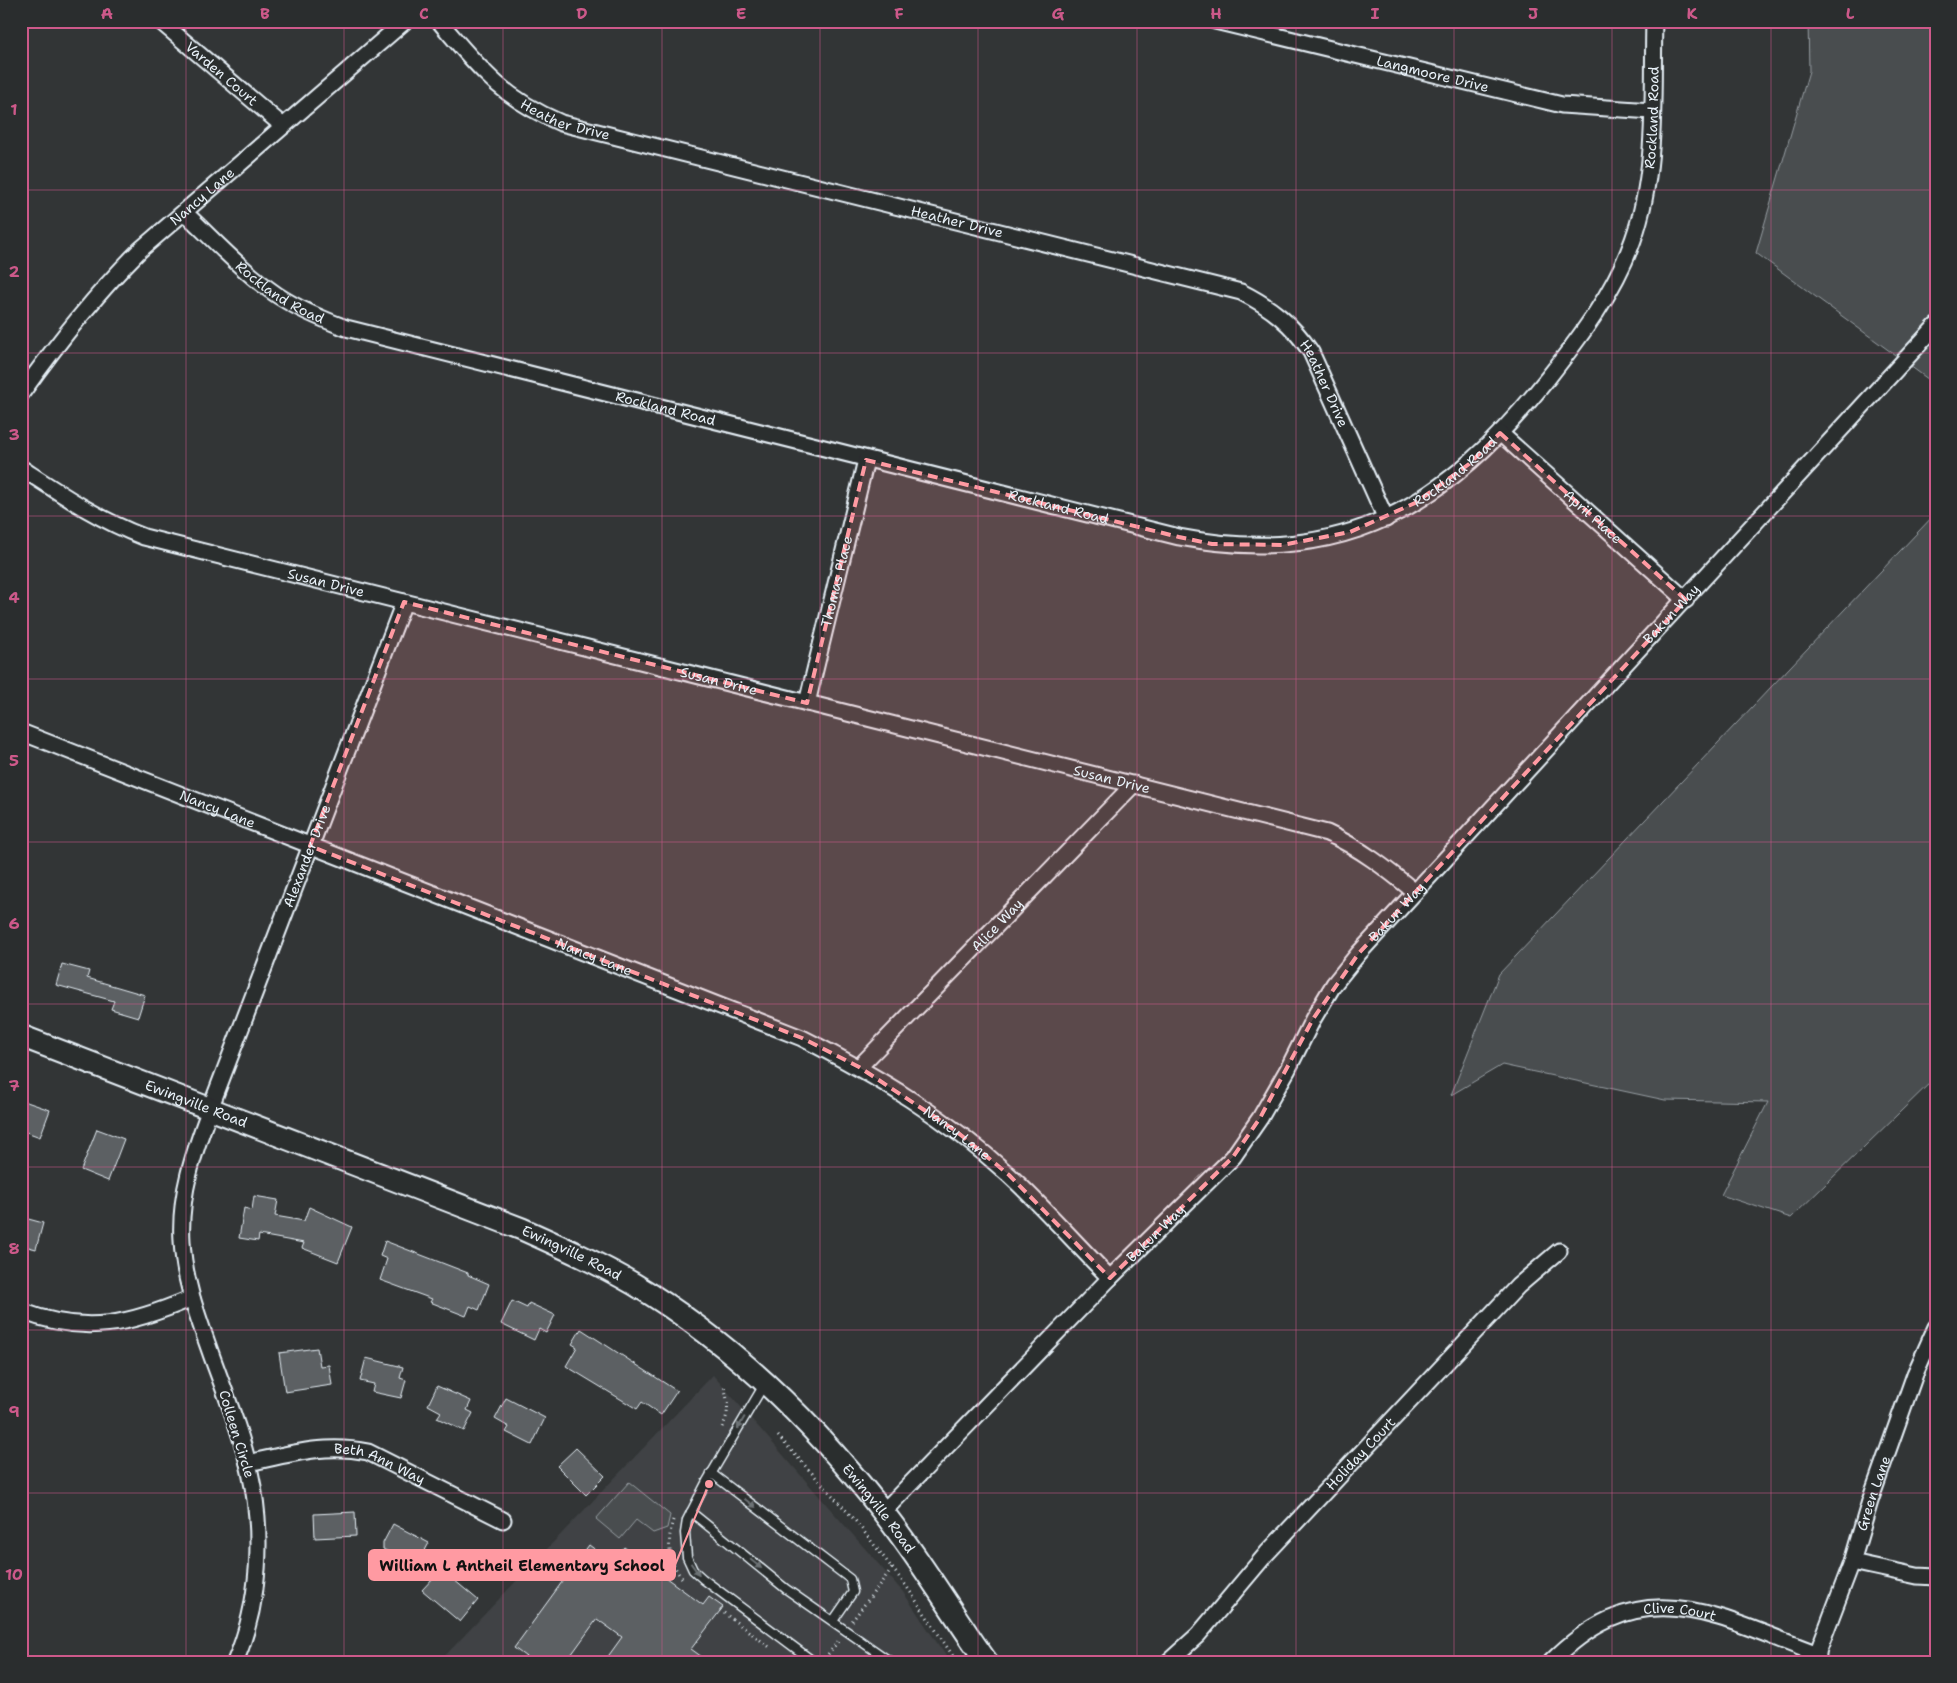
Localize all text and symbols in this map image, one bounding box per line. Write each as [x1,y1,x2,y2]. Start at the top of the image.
text: A [101,3,113,24]
text: B [260,3,270,24]
text: C [419,3,429,24]
text: D [576,3,588,24]
text: E [736,3,746,24]
text: F [894,3,904,24]
text: G [1052,3,1065,24]
text: H [1210,3,1222,24]
text: I [1371,3,1380,24]
text: J [1528,3,1538,24]
text: K [1687,3,1698,24]
text: L [1846,3,1855,24]
street label: Varden Court [182,38,262,110]
street label: Langmoore Drive [1375,51,1491,96]
street label: Rockland Road [1640,66,1662,170]
street label: Heather Drive [517,95,612,144]
text: 1 [10,99,18,120]
street label: Nancy Lane [166,163,238,229]
street label: Heather Drive [909,201,1005,242]
street label: Rockland Road [232,257,327,328]
text: 2 [8,261,20,282]
street label: Heather Drive [1296,336,1353,430]
street label: Rockland Road [614,387,718,429]
text: 3 [8,424,20,445]
street label: Rockland Road [1410,433,1501,511]
street label: Rockland Road [1006,486,1111,528]
street label: April Place [1560,486,1626,548]
street label: Thomas Place [817,534,856,629]
street label: Susan Drive [286,564,366,601]
street label: Bakun Way [1639,580,1703,648]
text: 4 [8,587,20,608]
street label: Susan Drive [679,663,759,699]
text: 5 [9,750,19,771]
street label: Susan Drive [1072,761,1152,797]
street label: Nancy Lane [177,786,258,832]
street label: Alexander Drive [279,802,335,910]
street label: Bakun Way [1365,878,1429,946]
street label: Alice Way [967,895,1027,955]
text: 6 [8,913,20,934]
street label: Nancy Lane [554,934,635,980]
text: 7 [8,1075,20,1096]
street label: Ewingville Road [143,1076,250,1131]
street label: Nancy Lane [920,1102,995,1164]
street label: Bakun Way [1122,1200,1189,1266]
street label: Ewingville Road [519,1221,625,1284]
text: 8 [8,1238,20,1259]
street label: Colleen Circle [215,1388,259,1480]
text: 9 [8,1401,20,1422]
street label: Holiday Court [1322,1413,1399,1494]
one-way arrow [737,1416,745,1431]
street label: Beth Ann Way [334,1440,428,1488]
street label: Green Lane [1853,1453,1894,1533]
street label: Ewingville Road [839,1460,919,1557]
one-way arrow [743,1498,757,1508]
callout: William L Antheil Elementary School [369,1550,675,1580]
text: William L Antheil Elementary School [379,1556,665,1576]
one-way arrow [749,1559,762,1570]
one-way arrow [689,1562,700,1575]
text: 10 [5,1564,23,1585]
street label: Clive Court [1642,1599,1718,1625]

